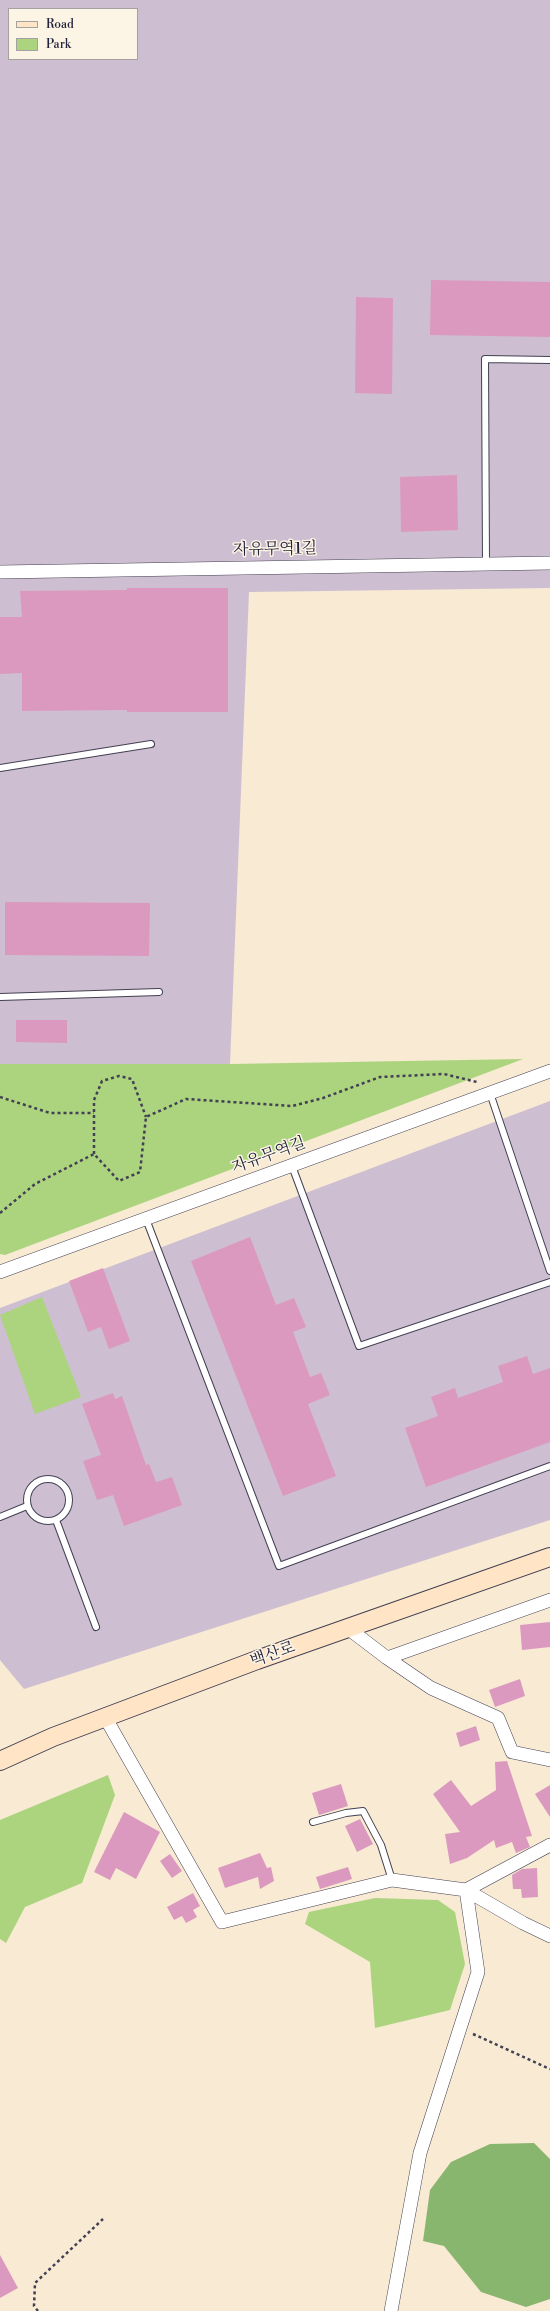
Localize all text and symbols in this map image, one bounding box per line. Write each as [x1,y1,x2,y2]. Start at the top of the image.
legend [8,8,138,60]
text: Road [46,17,74,32]
text: Park [46,37,71,52]
street label: 자유무역1길 [233,540,317,560]
street label: 자유무역길 [229,1134,309,1178]
street label: 백산로 [248,1638,298,1672]

